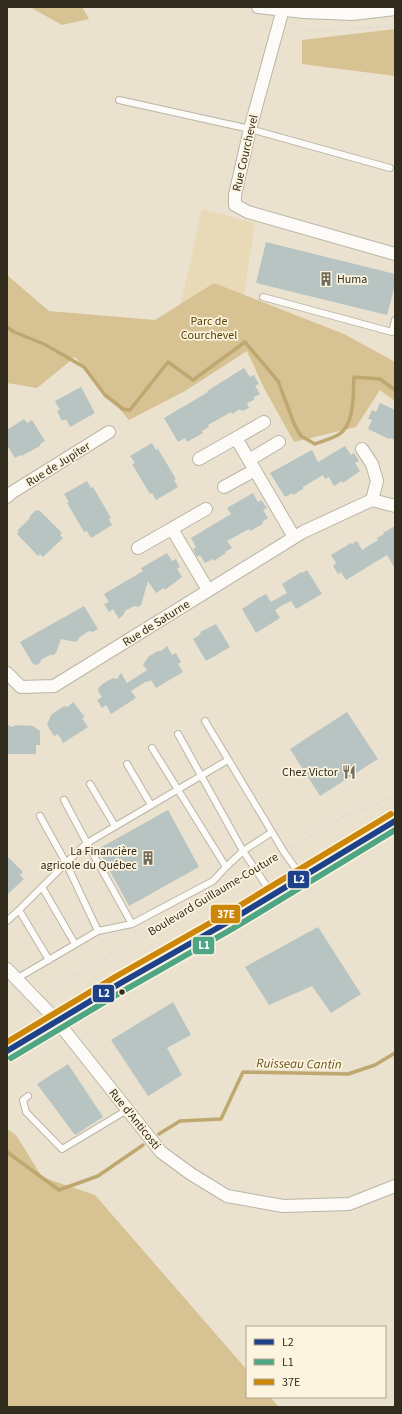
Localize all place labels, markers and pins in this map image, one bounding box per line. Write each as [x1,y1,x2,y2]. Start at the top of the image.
building icon: Huma [318,271,334,287]
place label: Huma [337,271,367,288]
place label: Chez Victor [282,764,339,781]
restaurant icon: Chez Victor [341,764,357,780]
place label: La Financière agricole du Québec [41,843,138,874]
building icon: La Financière agricole du Québec [140,850,156,866]
unlabelled marker [117,987,127,997]

